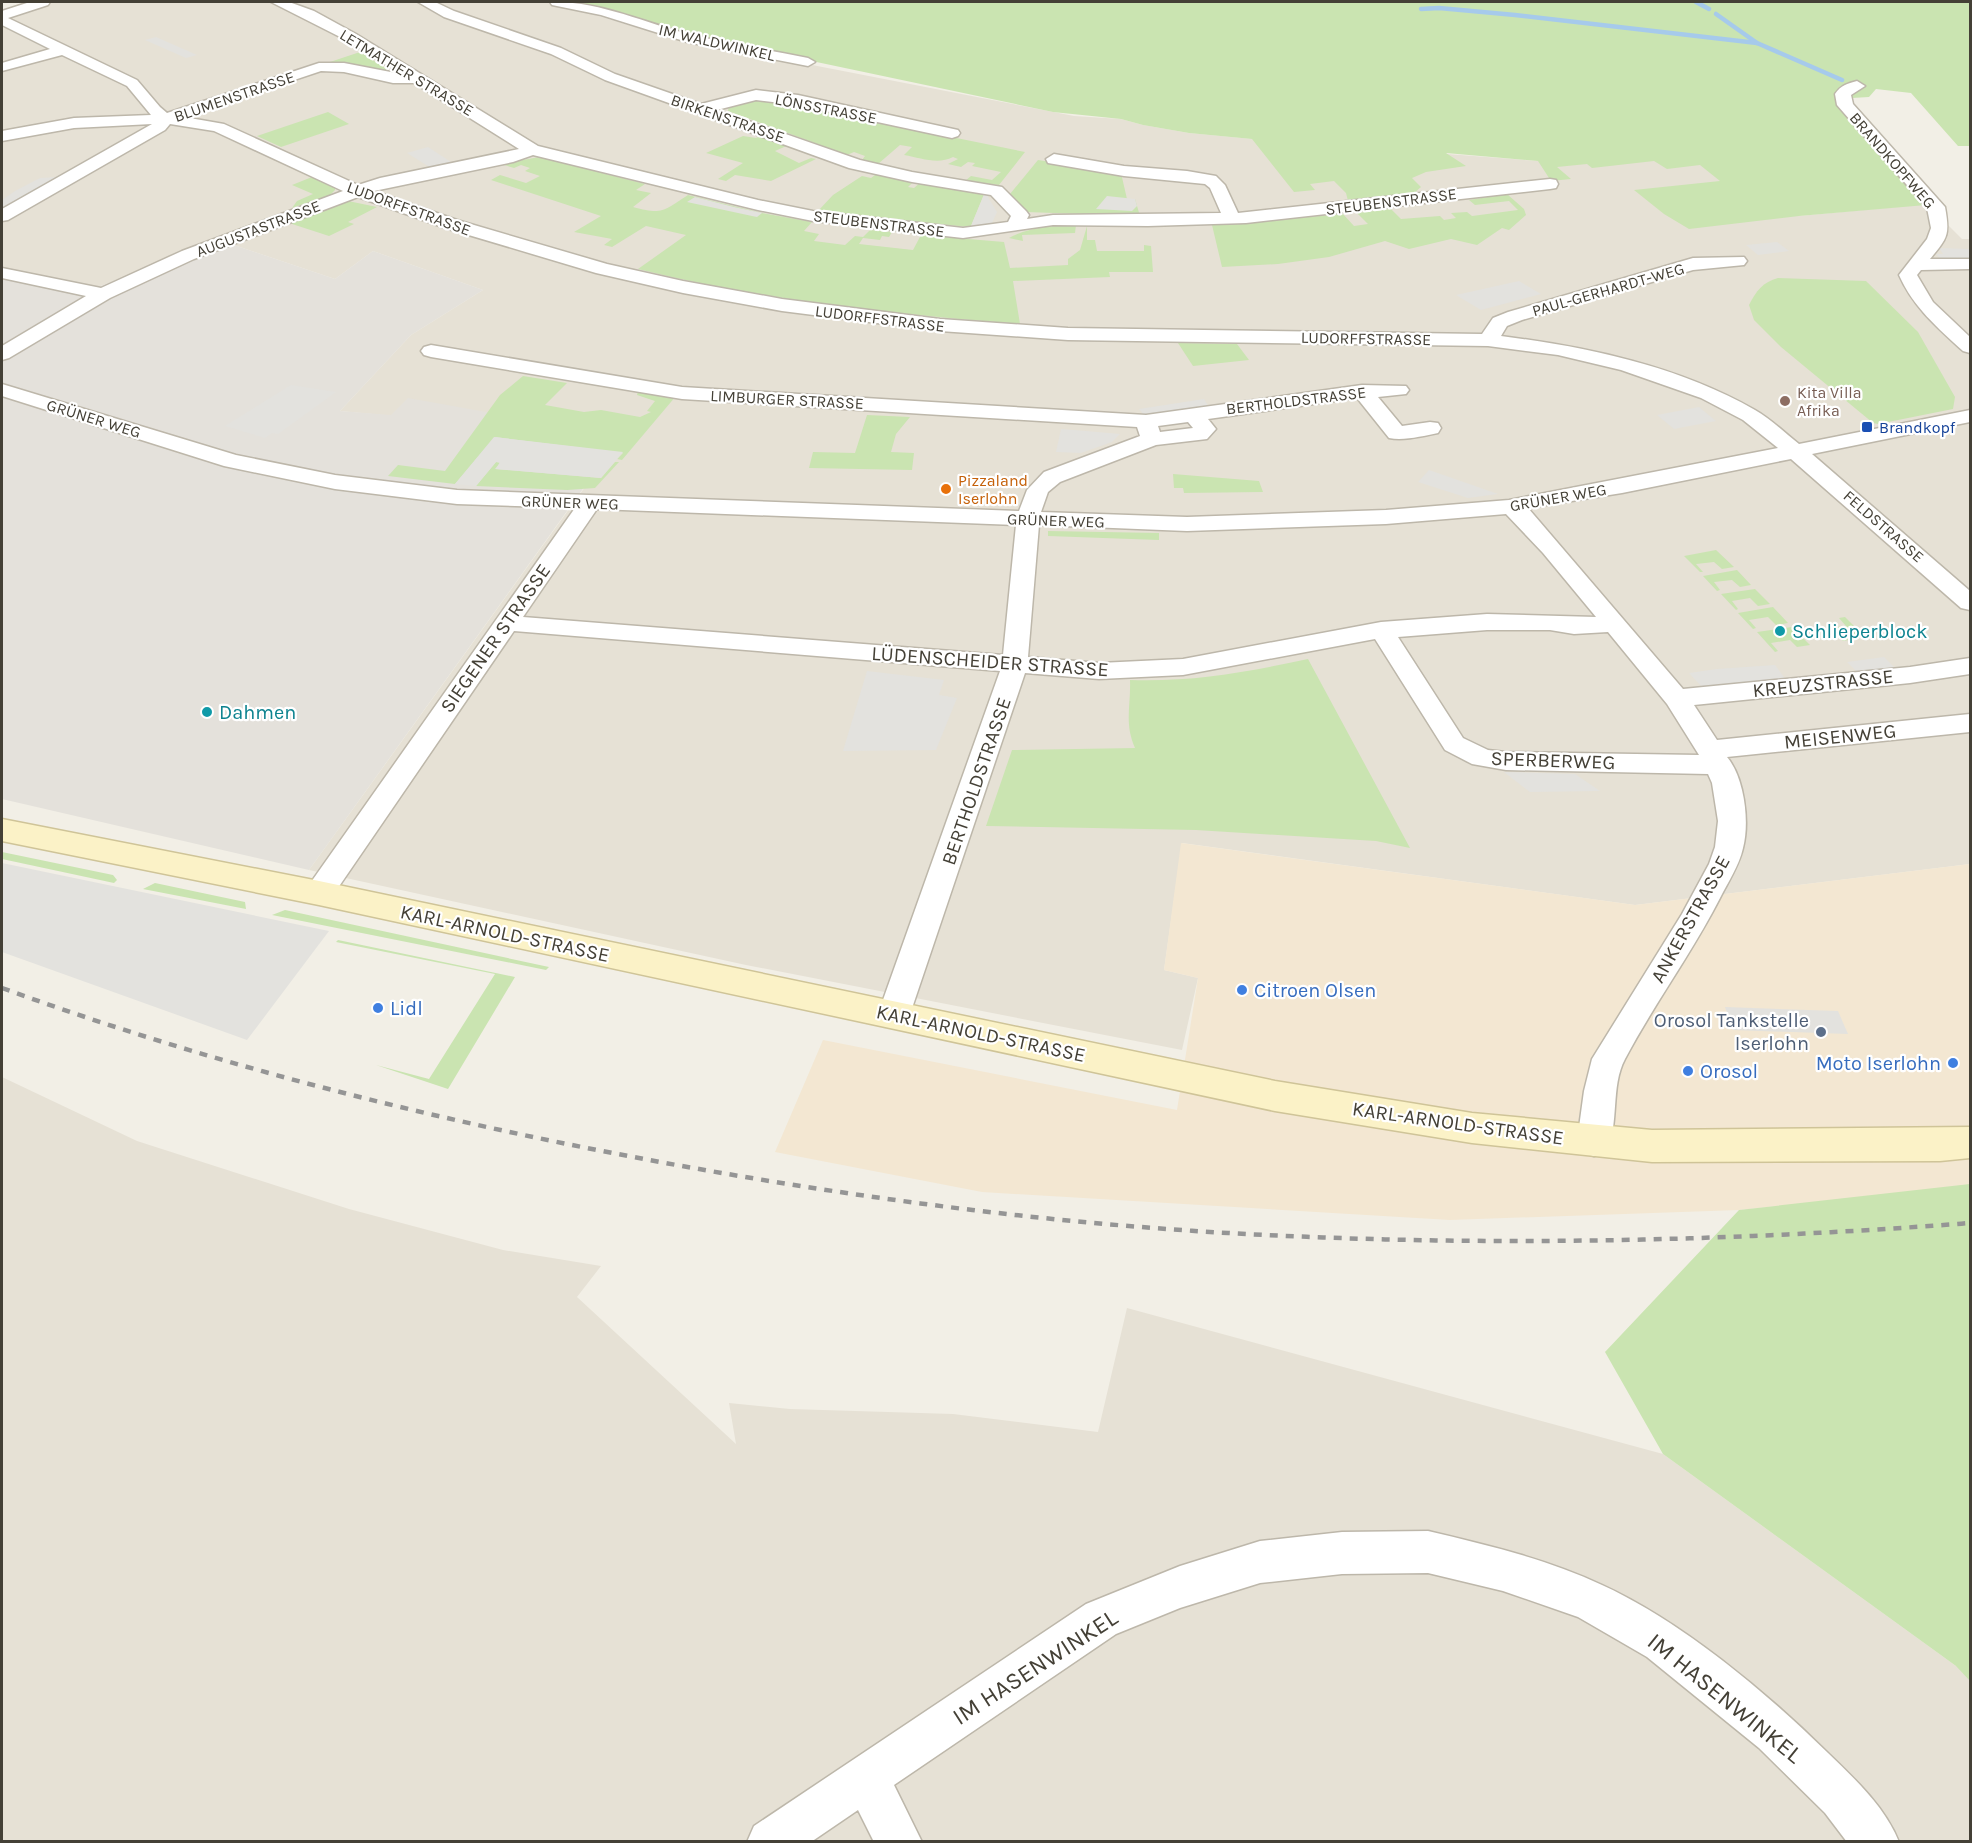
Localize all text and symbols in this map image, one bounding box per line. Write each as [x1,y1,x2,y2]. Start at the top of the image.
street label: IM WALDWINKEL [657,20,777,65]
street label: LETMATHER STRASSE [336,25,477,120]
street label: BLUMENSTRASSE [171,67,297,126]
street label: LÖNSSTRASSE [773,89,878,128]
street label: BIRKENSTRASSE [669,90,787,147]
street label: BRANDKOPFWEG [1846,108,1940,212]
street label: LUDORFFSTRASSE [344,177,473,240]
street label: STEUBENSTRASSE [1324,184,1458,219]
street label: AUGUSTASTRASSE [193,196,323,261]
street label: STEUBENSTRASSE [812,206,946,241]
street label: PAUL-GERHARDT-WEG [1530,259,1686,320]
street label: LUDORFFSTRASSE [814,301,946,336]
street label: LUDORFFSTRASSE [1301,328,1431,349]
street label: BERTHOLDSTRASSE [1225,382,1367,419]
place label: Kita Villa Afrika [1797,383,1862,420]
street label: LIMBURGER STRASSE [710,386,864,413]
marker: Kita Villa Afrika [1778,394,1792,408]
street label: GRÜNER WEG [44,395,143,442]
place label: Brandkopf [1879,418,1956,437]
marker: Brandkopf [1860,420,1874,434]
place label: Pizzaland Iserlohn [958,471,1028,508]
street label: GRÜNER WEG [1508,480,1608,515]
marker: Pizzaland Iserlohn [939,482,953,496]
street label: FELDSTRASSE [1840,486,1928,566]
street label: GRÜNER WEG [521,491,619,514]
street label: GRÜNER WEG [1007,509,1105,532]
street label: SIEGENER STRASSE [435,560,555,717]
place label: Schlieperblock [1792,620,1927,643]
marker: Schlieperblock [1773,624,1787,638]
street label: LÜDENSCHEIDER STRASSE [871,642,1109,681]
street label: KREUZSTRASSE [1751,665,1895,702]
street label: BERTHOLDSTRASSE [937,694,1016,868]
place label: Dahmen [219,701,296,724]
marker: Dahmen [200,705,214,719]
street label: MEISENWEG [1783,719,1897,754]
street label: SPERBERWEG [1490,747,1616,774]
street label: ANKERSTRASSE [1646,852,1735,987]
street label: KARL-ARNOLD-STRASSE [398,900,612,967]
place label: Citroen Olsen [1254,979,1376,1002]
marker: Citroen Olsen [1235,983,1249,997]
place label: Lidl [390,997,423,1020]
street label: KARL-ARNOLD-STRASSE [874,1000,1088,1067]
marker: Lidl [371,1001,385,1015]
place label: Orosol Tankstelle Iserlohn [1654,1009,1809,1055]
marker: Orosol Tankstelle Iserlohn [1814,1025,1828,1039]
place label: Moto Iserlohn [1816,1052,1941,1075]
marker: Moto Iserlohn [1946,1056,1960,1070]
place label: Orosol [1700,1060,1758,1083]
marker: Orosol [1681,1064,1695,1078]
street label: KARL-ARNOLD-STRASSE [1351,1097,1565,1150]
street label: IM HASENWINKEL [947,1603,1123,1731]
street label: IM HASENWINKEL [1642,1627,1809,1769]

